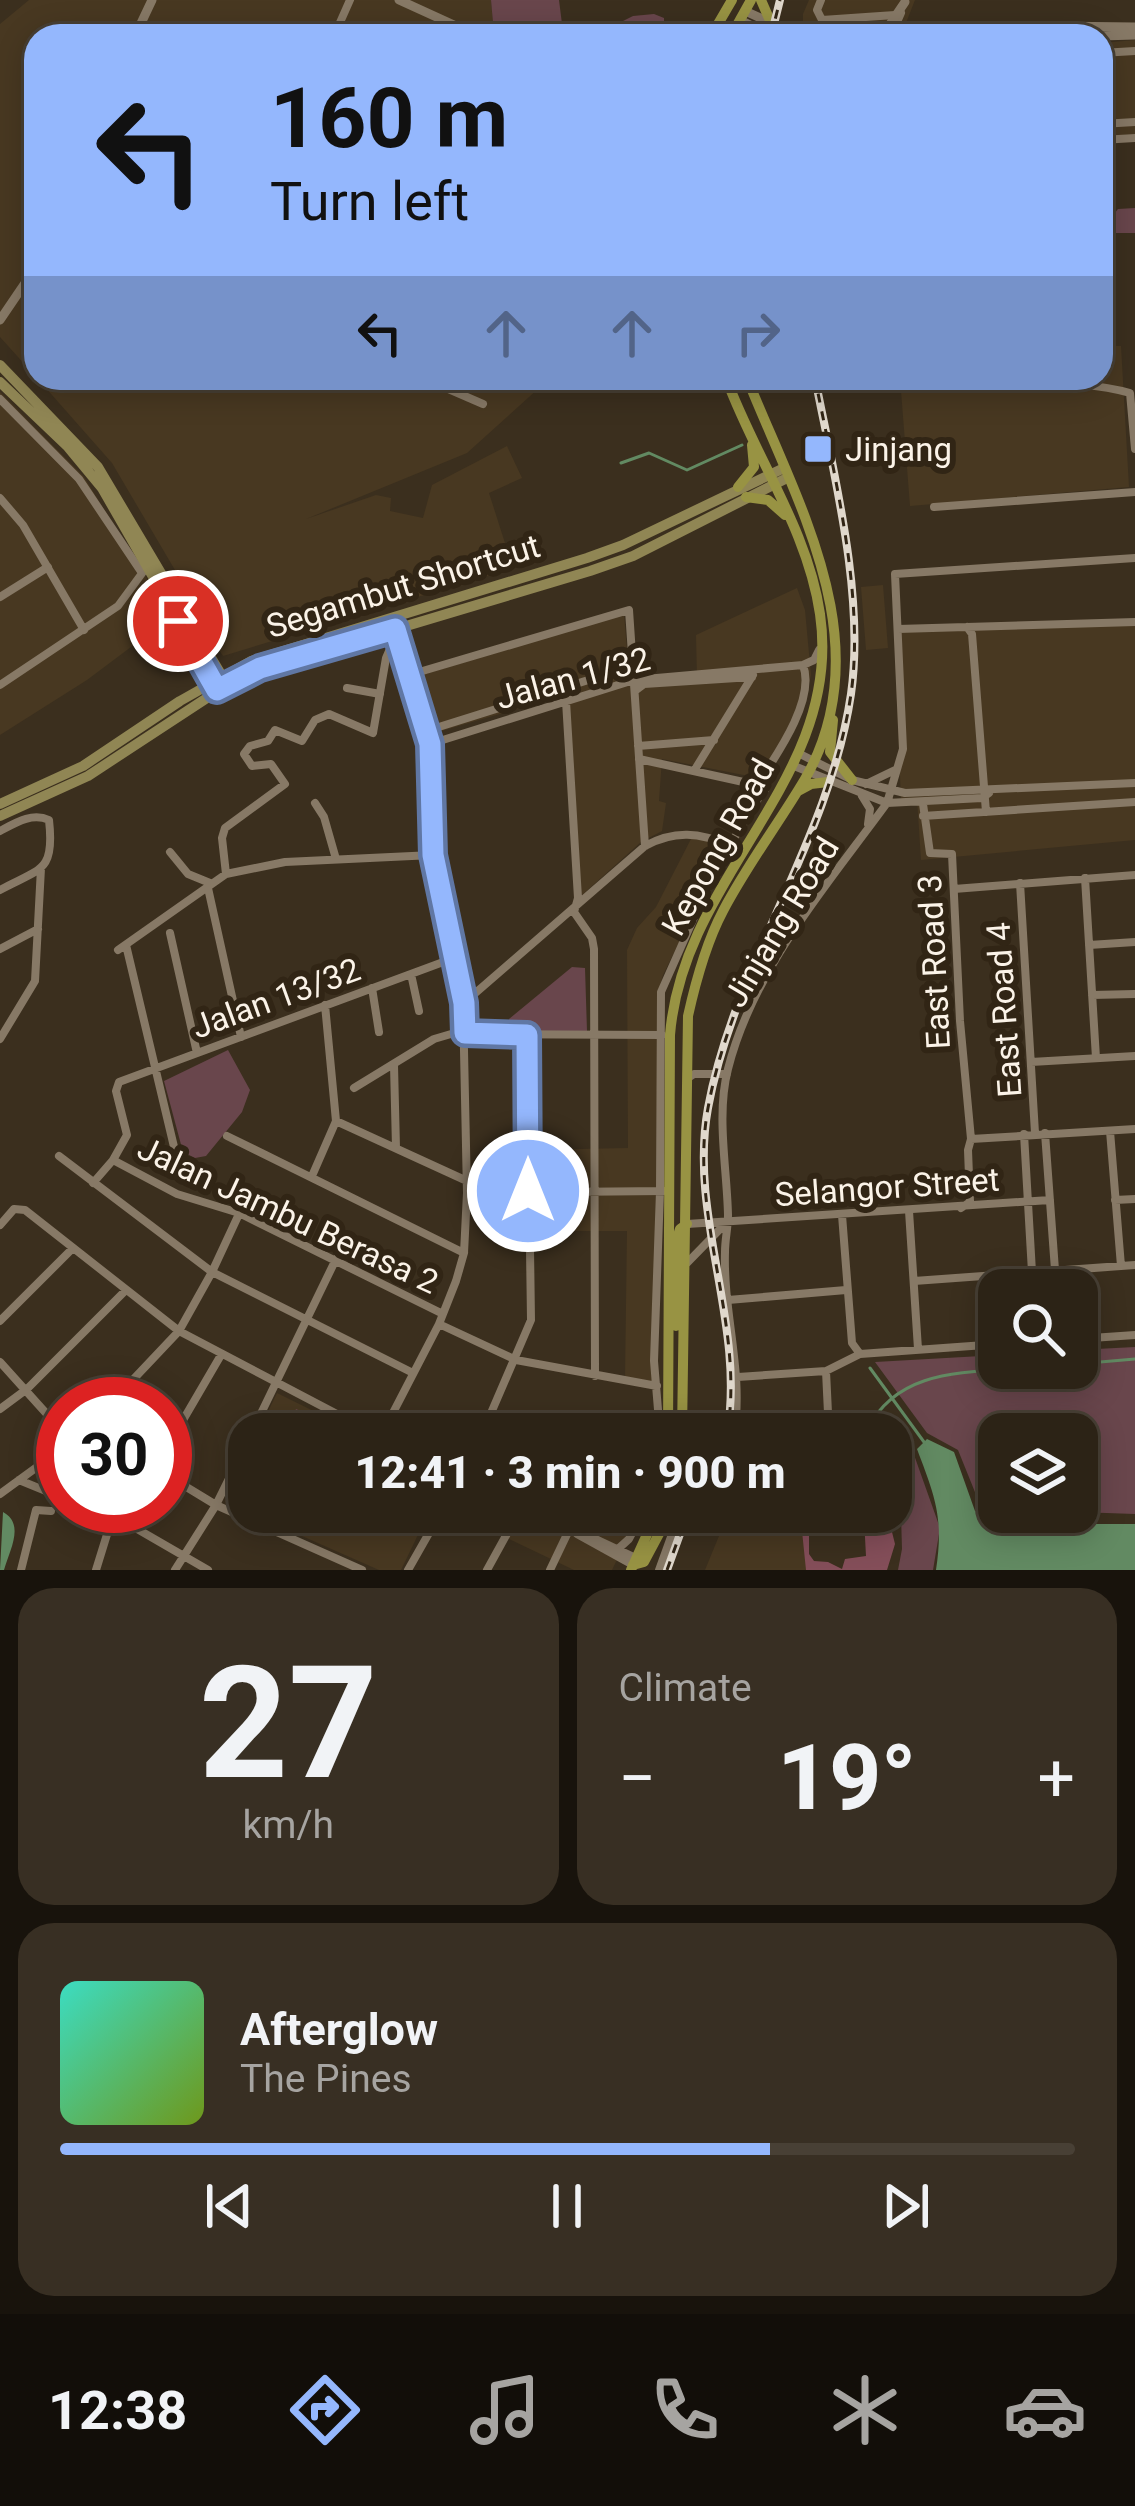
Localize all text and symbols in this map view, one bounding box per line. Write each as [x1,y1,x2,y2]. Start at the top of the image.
text: 160 m [270,69,508,168]
icon: left [72,72,228,228]
text: Turn left [270,170,469,233]
icon: left [347,300,413,366]
icon: ahead [473,300,539,366]
icon: ahead [599,300,665,366]
icon: right [725,300,791,366]
place label: Jinjang [845,430,952,469]
marker: Jinjang [802,433,834,465]
street label: Segambut Shortcut [262,526,544,646]
pin [127,570,229,672]
icon: arrive [145,588,211,654]
street label: Jalan 1/32 [492,639,654,717]
street label: Kepong Road [653,752,783,942]
street label: Jinjang Road [715,830,847,1014]
street label: East Road 3 [910,874,958,1050]
street label: East Road 4 [978,921,1030,1099]
street label: Jalan 13/32 [186,950,366,1046]
street label: Jalan Jambu Berasa 2 [132,1128,444,1302]
position arrow [465,1128,591,1254]
street label: Selangor Street [773,1160,1001,1214]
map controls [978,1269,1098,1533]
button: search [978,1269,1098,1389]
speed limit sign: 30 [36,1377,192,1533]
button: layers [978,1413,1098,1533]
text: 12:41 · 3 min · 900 m [354,1446,786,1499]
text: 27 [199,1632,378,1815]
text: Climate [619,1665,752,1711]
text: 19° [777,1726,917,1831]
text: − [619,1740,656,1817]
text: + [1038,1740,1075,1817]
text: km/h [242,1802,334,1848]
text: Afterglow [240,2003,438,2056]
text: The Pines [240,2056,412,2102]
icon: previous [196,2173,262,2239]
icon: pause [534,2173,600,2239]
icon: next [873,2173,939,2239]
icon: directions [283,2368,367,2452]
icon: music [463,2368,547,2452]
icon: phone [643,2368,727,2452]
icon: climate [823,2368,907,2452]
icon: car [1003,2368,1087,2452]
text: 12:38 [48,2379,187,2442]

